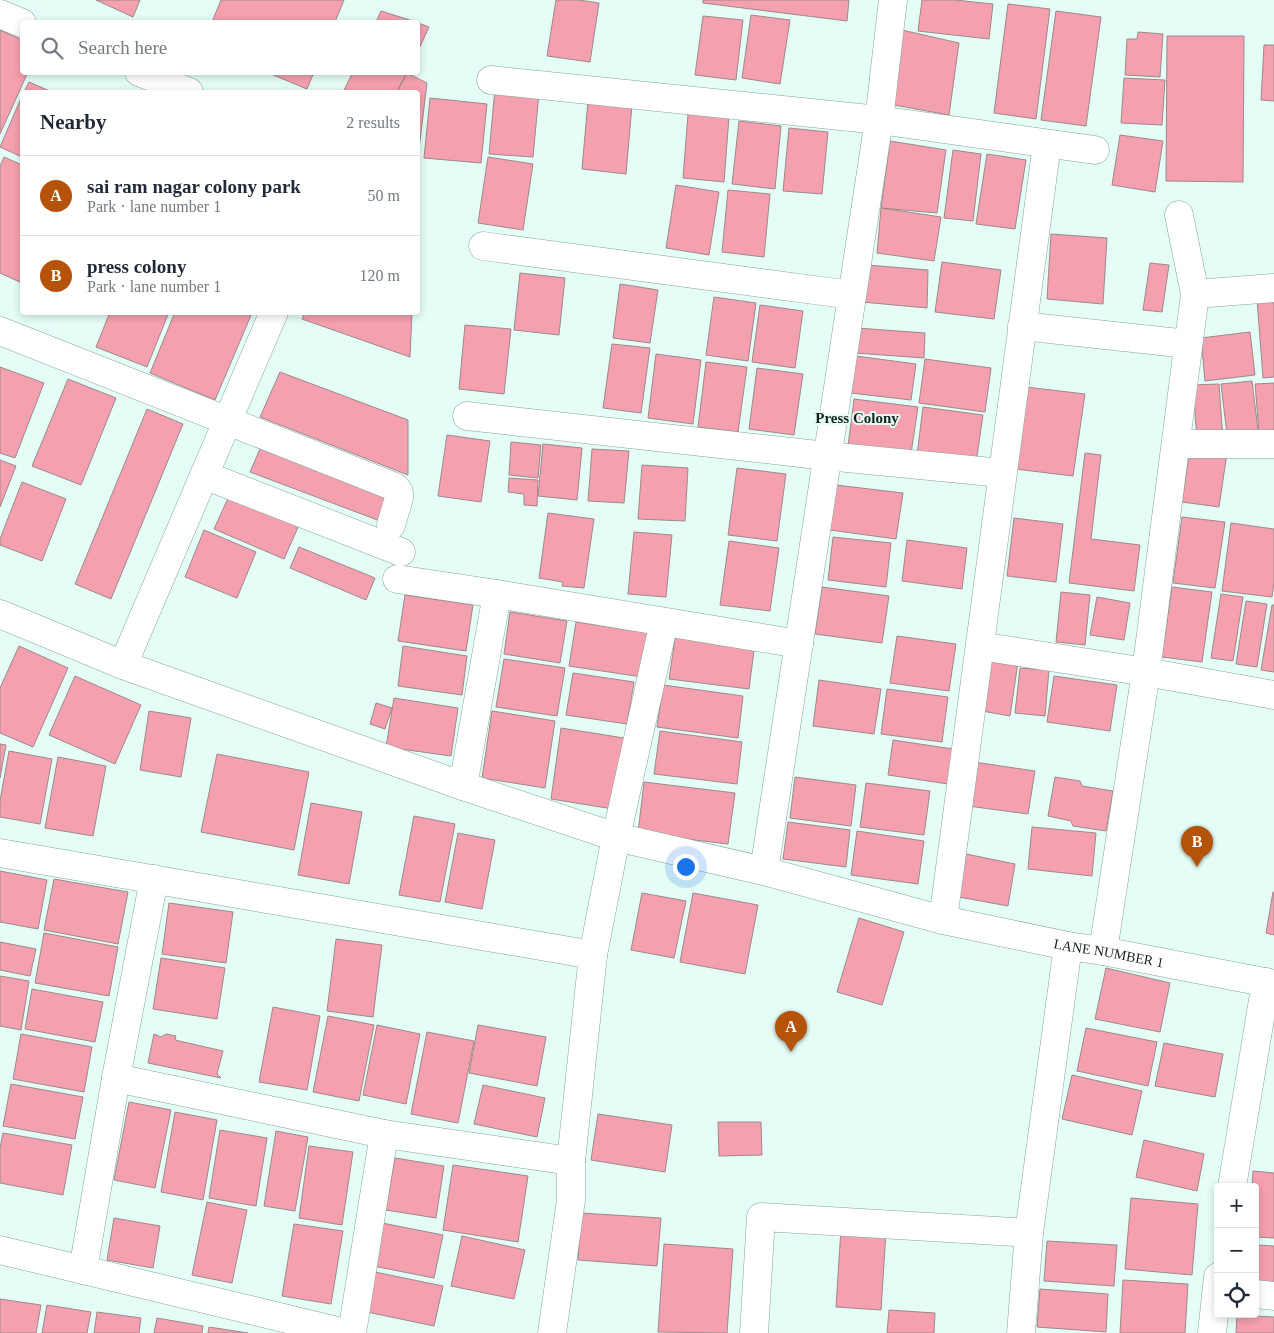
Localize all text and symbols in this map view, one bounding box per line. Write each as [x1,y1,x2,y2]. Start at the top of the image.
search box [20,20,420,75]
icon: search [38,34,66,62]
text: Search here [78,37,167,58]
text: Nearby [40,110,107,134]
text: 2 results [346,114,400,131]
text: sai ram nagar colony park [87,176,301,197]
text: A [50,187,62,204]
text: 50 m [368,187,400,204]
text: Park · lane number 1 [87,198,221,215]
text: press colony [87,256,186,277]
text: B [51,267,61,284]
text: 120 m [360,267,400,284]
text: Park · lane number 1 [87,278,221,295]
district label: Press Colony [815,410,899,426]
pin: B [1181,826,1213,867]
your location [673,854,699,880]
street label: LANE NUMBER 1 [1052,936,1165,971]
pin: A [775,1011,807,1052]
map controls [1214,1183,1259,1318]
button: + [1214,1183,1259,1228]
button: − [1214,1228,1259,1273]
button: locate [1214,1273,1259,1318]

